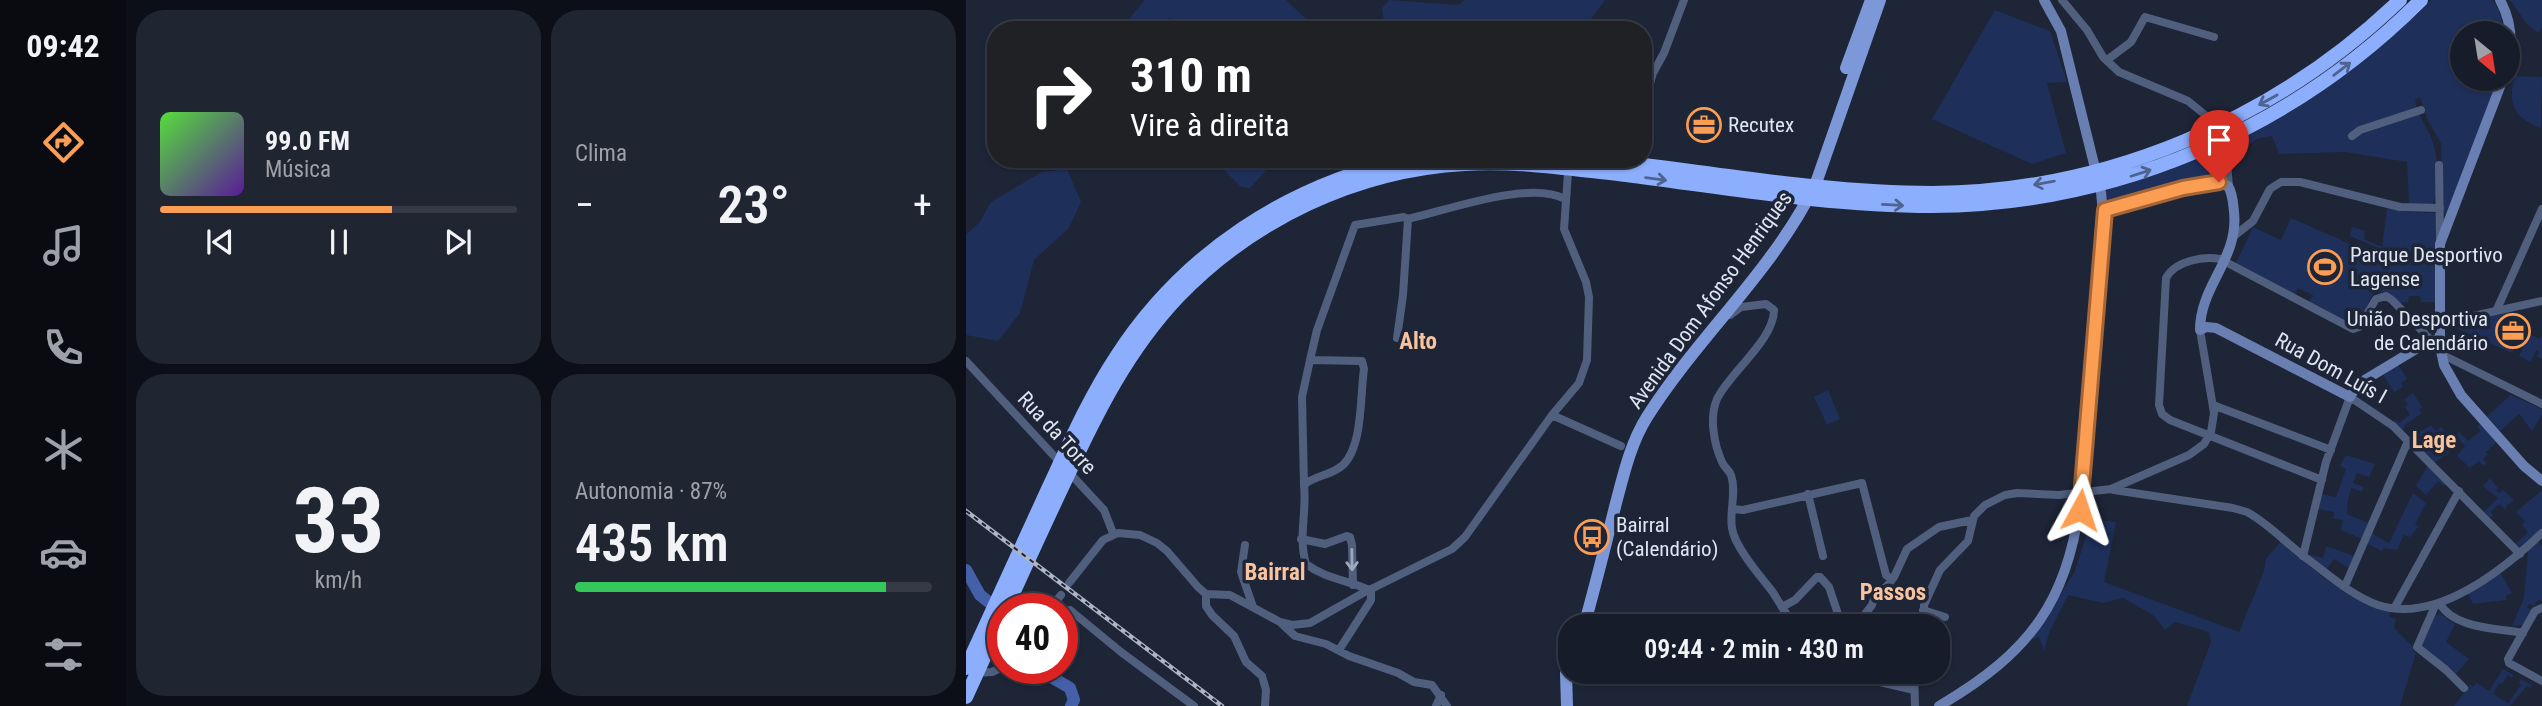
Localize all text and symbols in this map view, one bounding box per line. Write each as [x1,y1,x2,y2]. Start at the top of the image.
north arrow [2450,21,2520,91]
map controls [2450,21,2520,91]
text: 09:42 [26,27,100,65]
text: 310 m [1130,47,1252,104]
icon: right [1015,49,1106,140]
one-way arrow [2333,61,2351,76]
one-way arrow [2258,93,2278,107]
text: Vire à direita [1130,106,1290,144]
office icon: Recutex [1685,106,1723,144]
pin [2189,110,2249,182]
place label: Recutex [1728,113,1794,137]
icon: directions [39,118,88,167]
icon: arrive [2200,121,2238,159]
text: 99.0 FM [265,126,350,156]
text: Clima [575,140,627,167]
text: Música [265,156,331,183]
one-way arrow [2130,165,2152,178]
one-way arrow [1644,173,1666,186]
text: 23° [717,175,790,236]
one-way arrow [2033,177,2056,190]
text: − [575,183,594,227]
text: + [913,183,932,227]
street label: Avenida Dom Afonso Henriques [1623,187,1797,413]
one-way arrow [1881,198,1904,211]
icon: music [39,221,88,270]
icon: previous [201,223,239,261]
icon: pause [320,223,358,261]
icon: next [439,223,477,261]
place label: Parque Desportivo Lagense [2350,243,2503,291]
sports icon: Parque Desportivo Lagense [2306,248,2344,286]
place label: União Desportiva de Calendário [2347,307,2488,355]
office icon: União Desportiva de Calendário [2494,312,2532,350]
icon: phone [39,323,88,372]
district label: Alto [1399,328,1437,355]
street label: Rua Dom Luís I [2271,328,2391,408]
street label: Rua da Torre [1013,387,1101,479]
icon: climate [39,425,88,474]
district label: Lage [2412,427,2456,454]
text: 33 [293,468,384,574]
position arrow [2043,473,2117,547]
text: Autonomia · 87% [575,478,727,505]
text: 435 km [575,513,729,574]
place label: Bairral (Calendário) [1616,513,1718,561]
bus stop icon: Bairral (Calendário) [1573,518,1611,556]
icon: car [39,528,88,577]
one-way arrow [1346,548,1359,571]
district label: Bairral [1244,559,1306,586]
text: km/h [315,567,362,594]
district label: Passos [1860,579,1926,606]
speed limit sign: 40 [987,593,1078,684]
icon: filters [39,630,88,679]
text: 09:44 · 2 min · 430 m [1644,634,1864,664]

